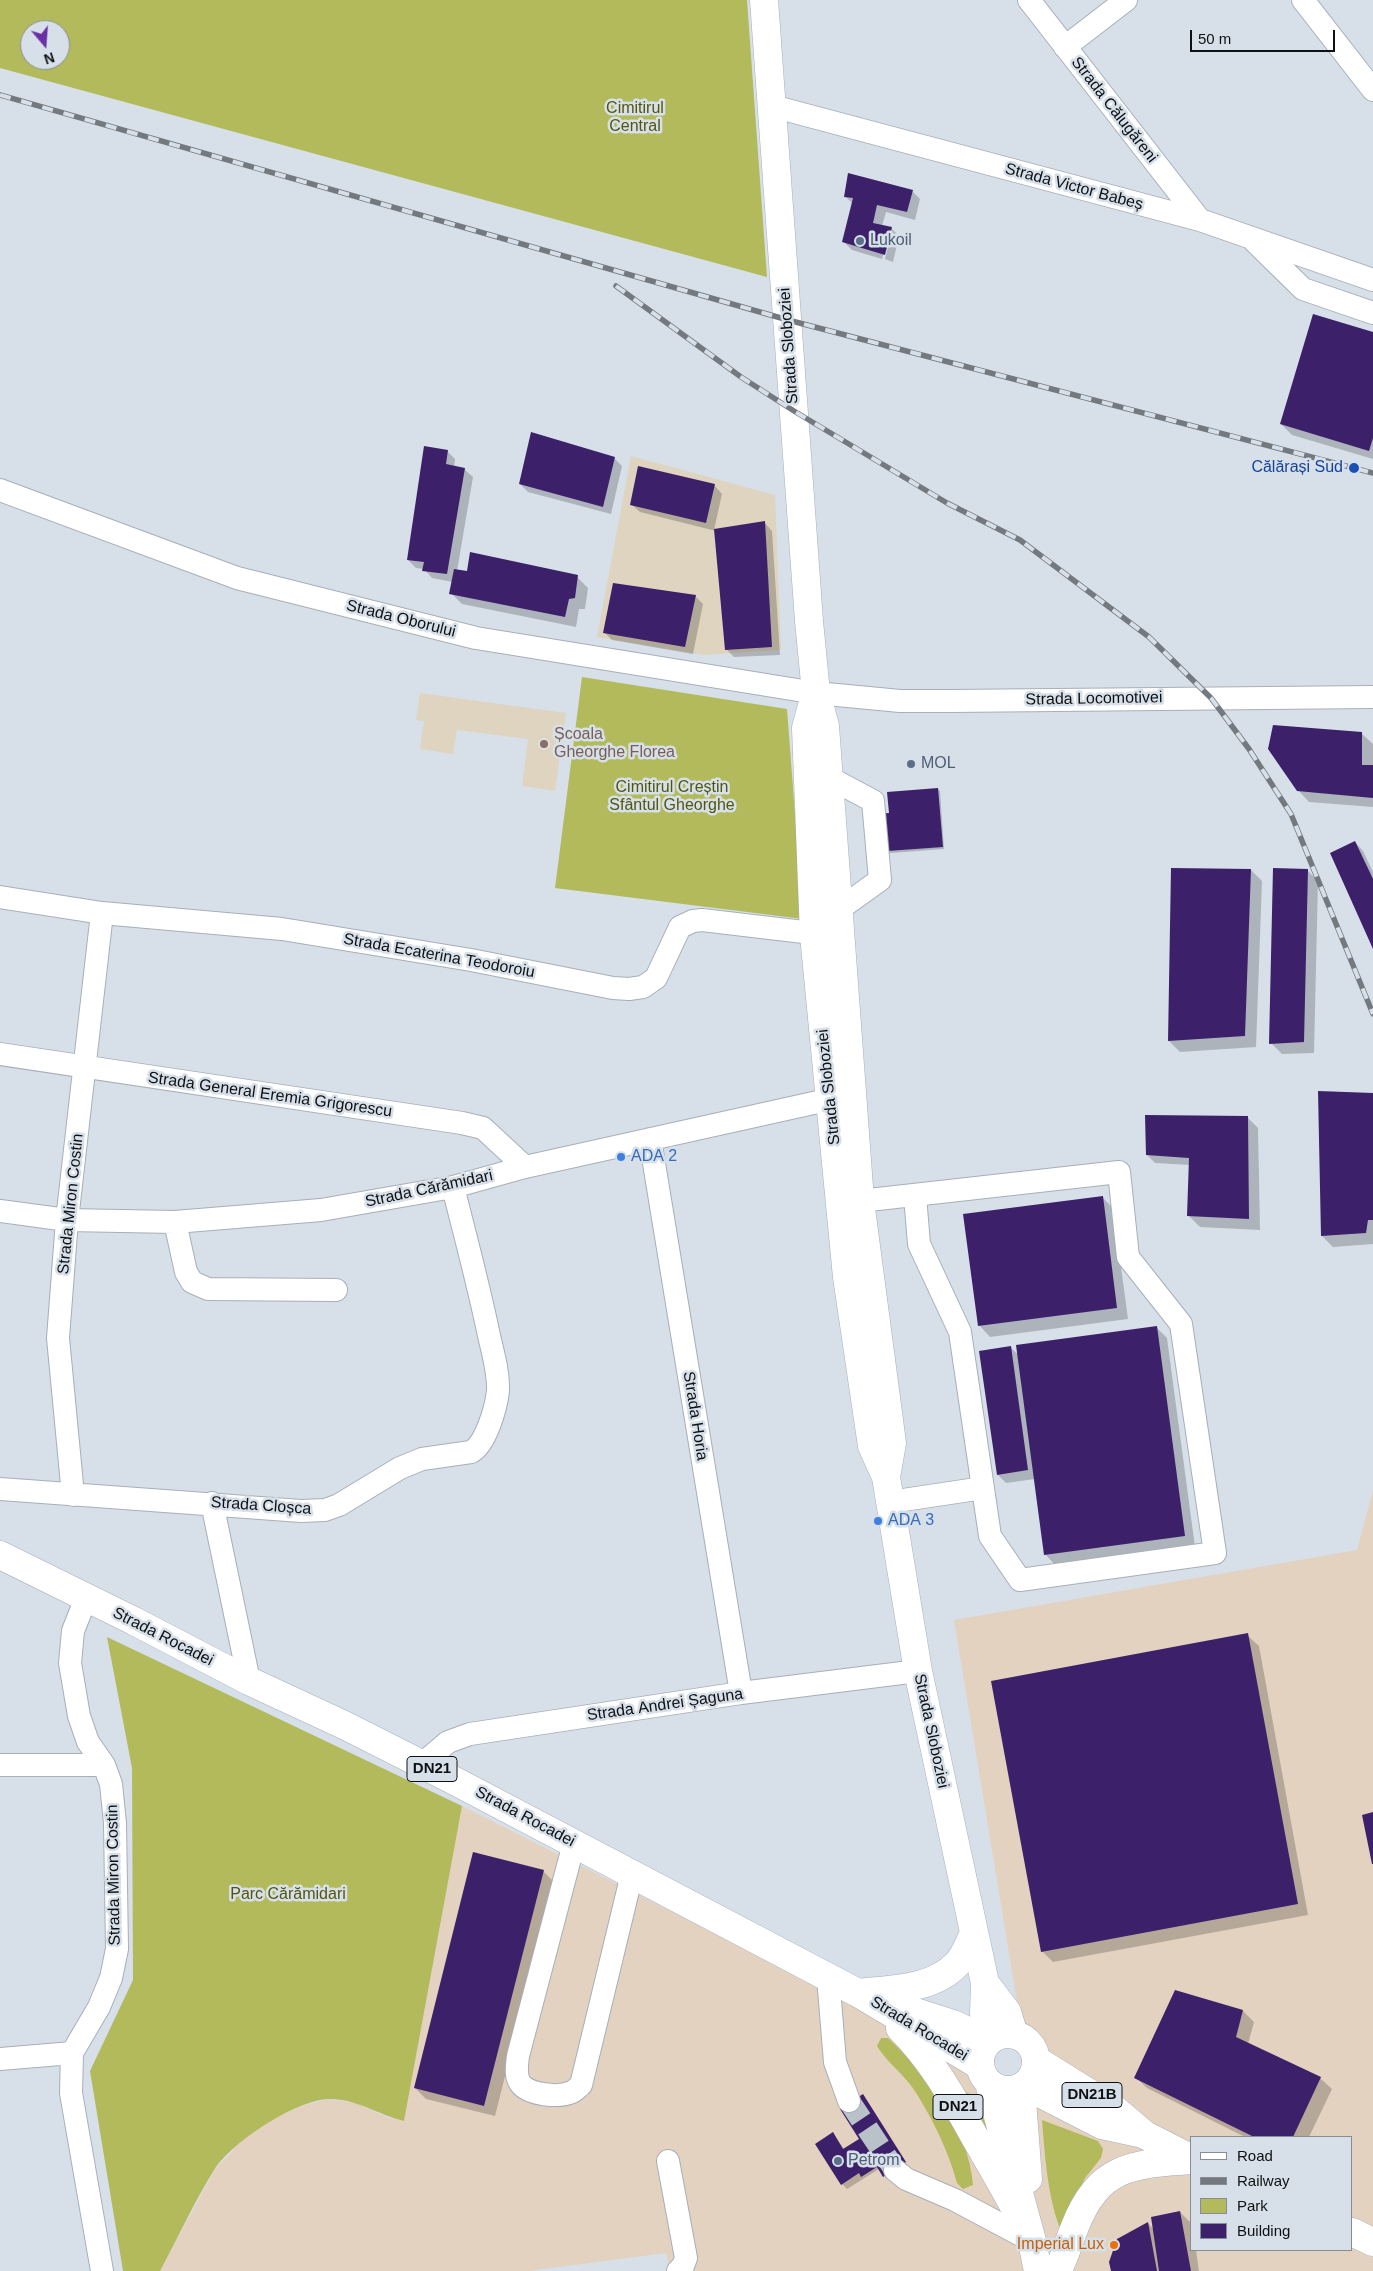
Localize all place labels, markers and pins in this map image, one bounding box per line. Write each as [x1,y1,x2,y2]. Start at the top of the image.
place label: Lukoil [870,231,912,251]
marker: Lukoil [854,235,866,247]
place label: Călărași Sud [1251,458,1343,478]
marker: Călărași Sud [1347,461,1361,475]
place label: Școala Gheorghe Florea [554,725,675,763]
marker: Școala Gheorghe Florea [538,738,550,750]
place label: MOL [921,754,956,774]
marker: MOL [905,758,917,770]
place label: ADA 2 [631,1147,677,1167]
marker: ADA 2 [615,1151,627,1163]
place label: ADA 3 [888,1511,934,1531]
marker: ADA 3 [872,1515,884,1527]
place label: Petrom [848,2151,900,2171]
marker: Petrom [832,2155,844,2167]
place label: Imperial Lux [1017,2235,1104,2255]
marker: Imperial Lux [1108,2239,1120,2251]

